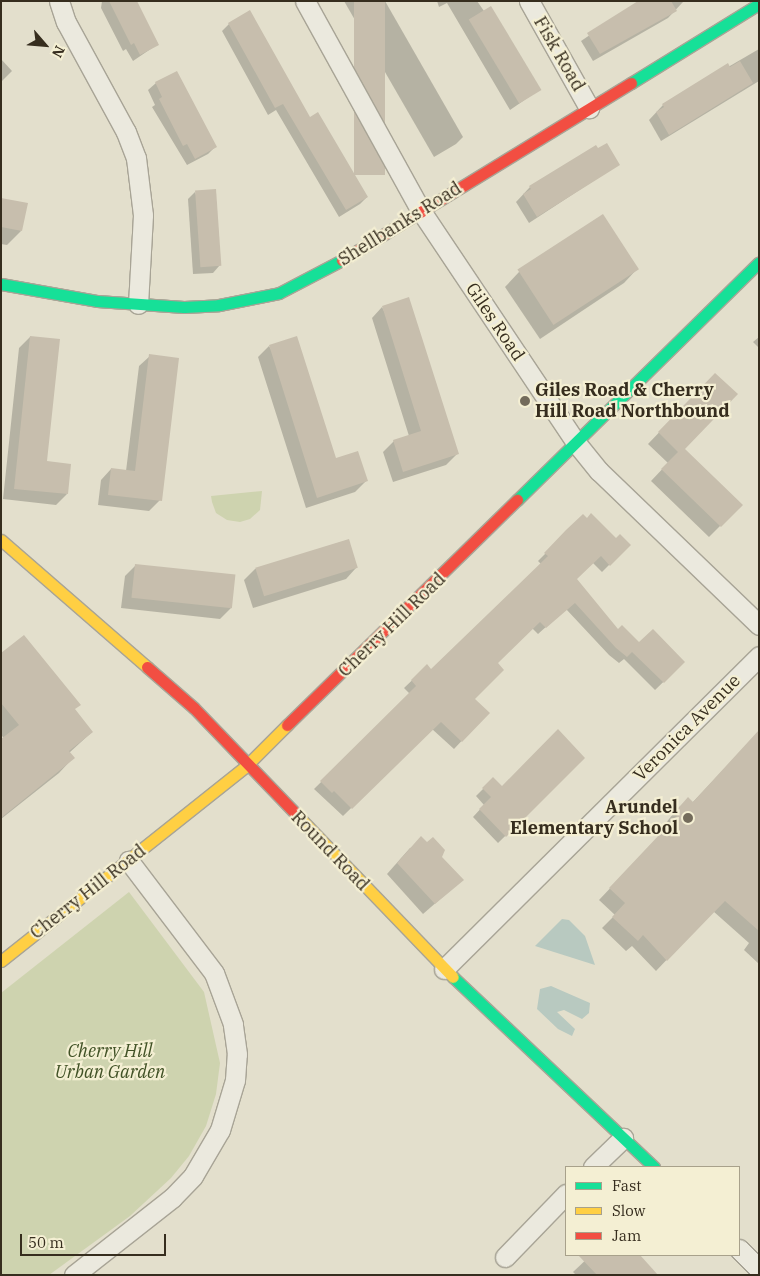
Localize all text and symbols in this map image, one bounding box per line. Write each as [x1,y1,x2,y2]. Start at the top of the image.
street label: Fisk Road [529,13,589,95]
north arrow [20,20,70,70]
text: N [48,43,69,61]
street label: Shellbanks Road [335,177,465,271]
street label: Giles Road [461,279,529,365]
place label: Giles Road & Cherry Hill Road Northbound [535,380,730,422]
marker: Giles Road & Cherry Hill Road Northbound [519,395,531,407]
street label: Cherry Hill Road [334,568,450,682]
street label: Veronica Avenue [629,670,745,786]
place label: Arundel Elementary School [510,797,678,840]
street label: Round Road [287,807,373,895]
marker: Arundel Elementary School [682,812,694,824]
street label: Cherry Hill Road [26,840,150,944]
park label: Cherry Hill Urban Garden [55,1041,165,1084]
legend [565,1166,740,1256]
text: Fast [612,1176,642,1195]
text: Slow [612,1201,645,1220]
scale bar [22,1224,169,1256]
text: Jam [612,1226,641,1245]
text: 50 m [28,1233,64,1252]

